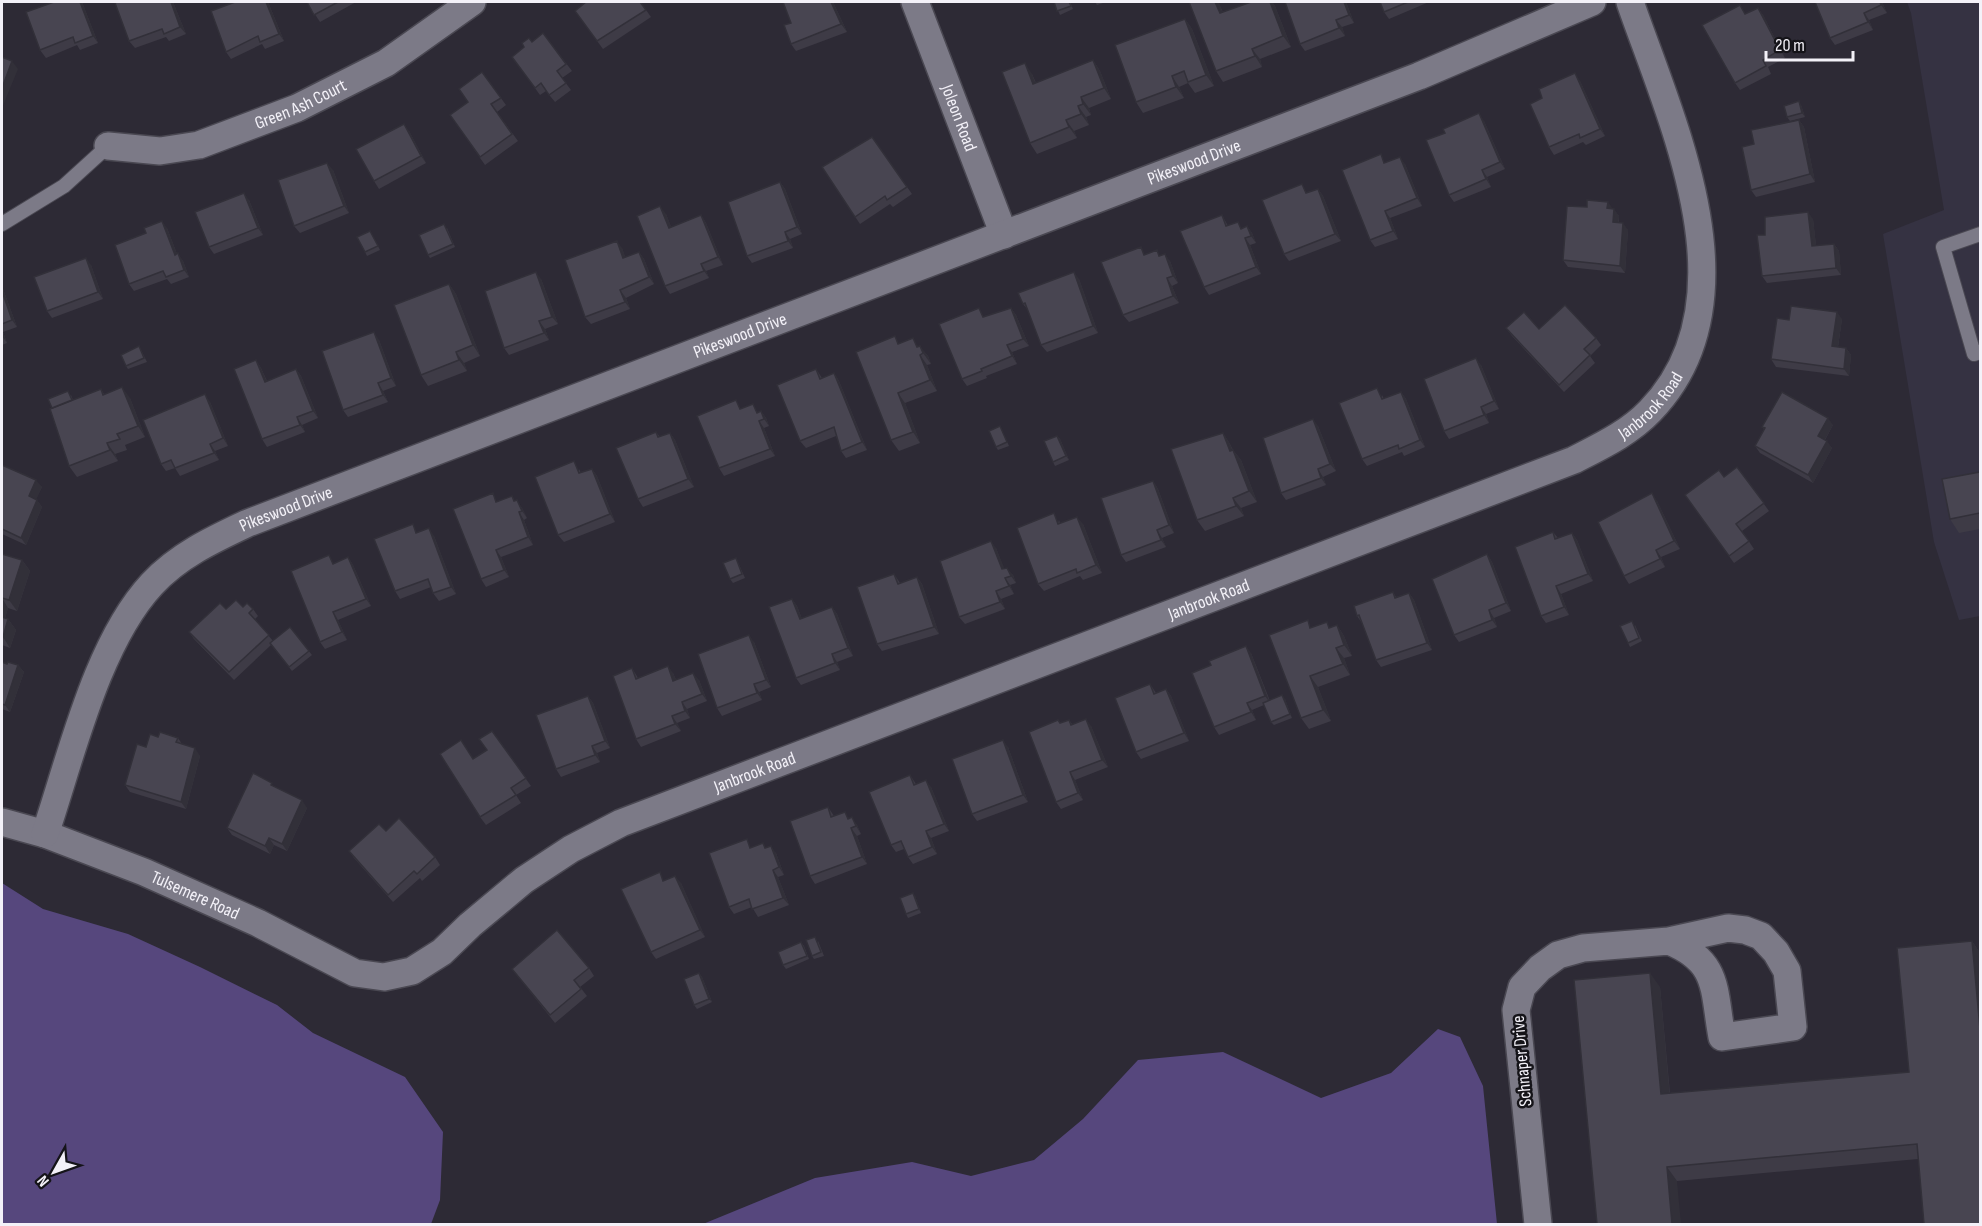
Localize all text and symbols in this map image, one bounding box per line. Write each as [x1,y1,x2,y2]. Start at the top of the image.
scale bar [1766,24,1853,62]
text: 20 m [1775,35,1805,56]
street label: Green Ash Court [252,74,350,134]
street label: Joleon Road [937,81,982,154]
street label: Pikeswood Drive [1144,135,1244,189]
street label: Pikeswood Drive [690,308,790,363]
street label: Janbrook Road [1614,368,1687,444]
street label: Pikeswood Drive [236,481,335,536]
street label: Janbrook Road [1164,574,1253,624]
street label: Janbrook Road [710,747,798,797]
street label: Tulsemere Road [148,866,243,924]
street label: Schnaper Drive [1508,1015,1536,1107]
north arrow [24,1142,84,1202]
text: N [34,1171,54,1190]

